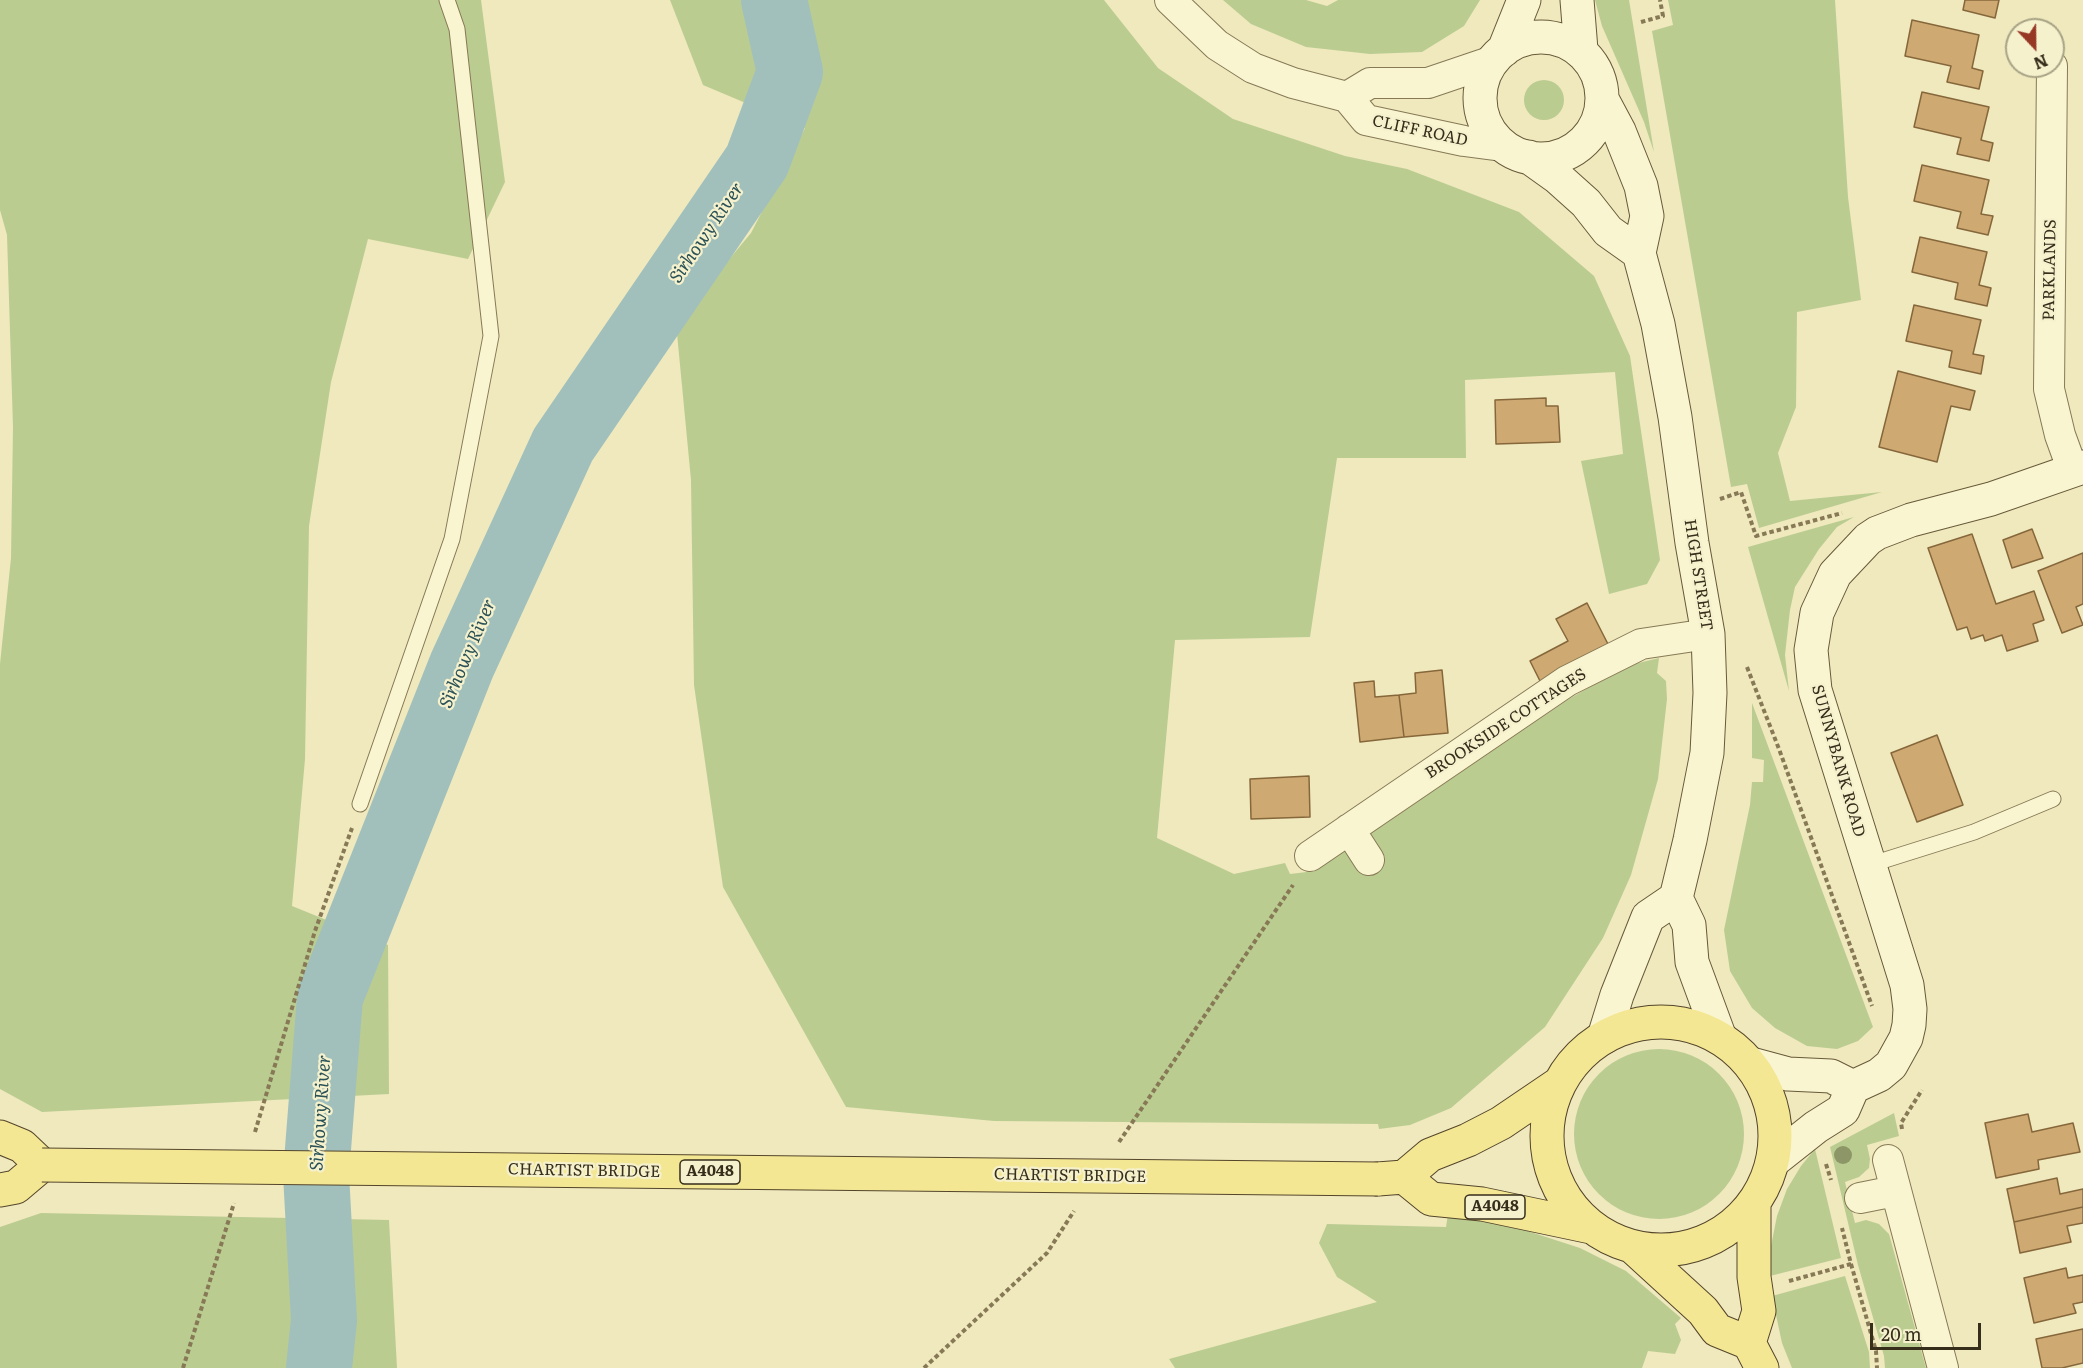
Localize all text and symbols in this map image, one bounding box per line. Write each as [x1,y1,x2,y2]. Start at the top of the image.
north arrow [2005,18,2065,78]
text: N [2030,49,2052,76]
street label: CLIFF ROAD [1370,112,1470,150]
water label: Sirhowy River [666,179,748,287]
street label: PARKLANDS [2040,219,2060,321]
street label: HIGH STREET [1680,518,1716,632]
water label: Sirhowy River [435,596,501,712]
street label: BROOKSIDE COTTAGES [1422,665,1590,783]
street label: SUNNYBANK ROAD [1807,683,1869,839]
water label: Sirhowy River [306,1054,336,1172]
street label: CHARTIST BRIDGE [508,1160,660,1182]
road number: A4048 [680,1160,740,1184]
street label: CHARTIST BRIDGE [994,1165,1146,1187]
road number: A4048 [1465,1195,1525,1219]
scale bar [1873,1311,1984,1349]
text: 20 m [1881,1320,1922,1347]

